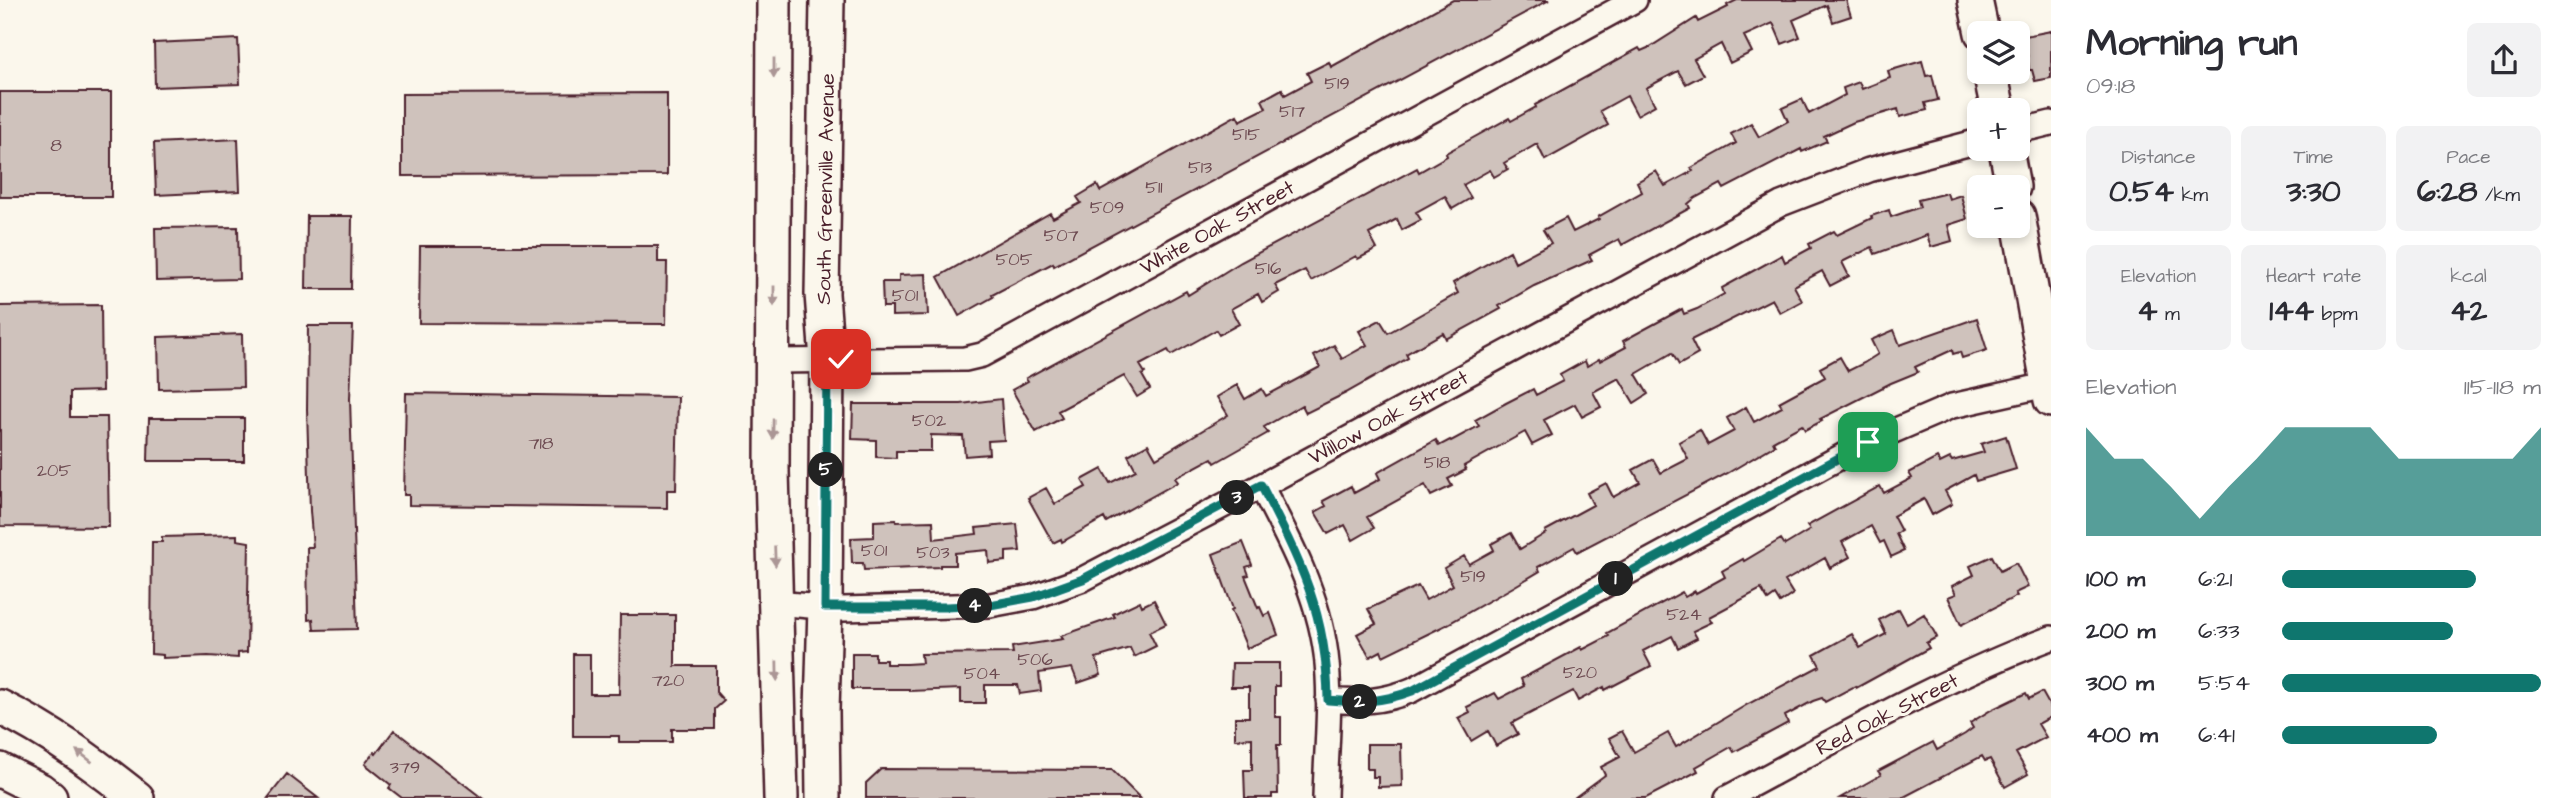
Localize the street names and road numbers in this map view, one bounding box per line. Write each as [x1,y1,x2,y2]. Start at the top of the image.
street label: South Greenville Avenue [809,73,842,305]
street label: White Oak Street [1135,173,1300,282]
street label: Willow Oak Street [1303,363,1474,472]
street label: Red Oak Street [1811,666,1964,763]

